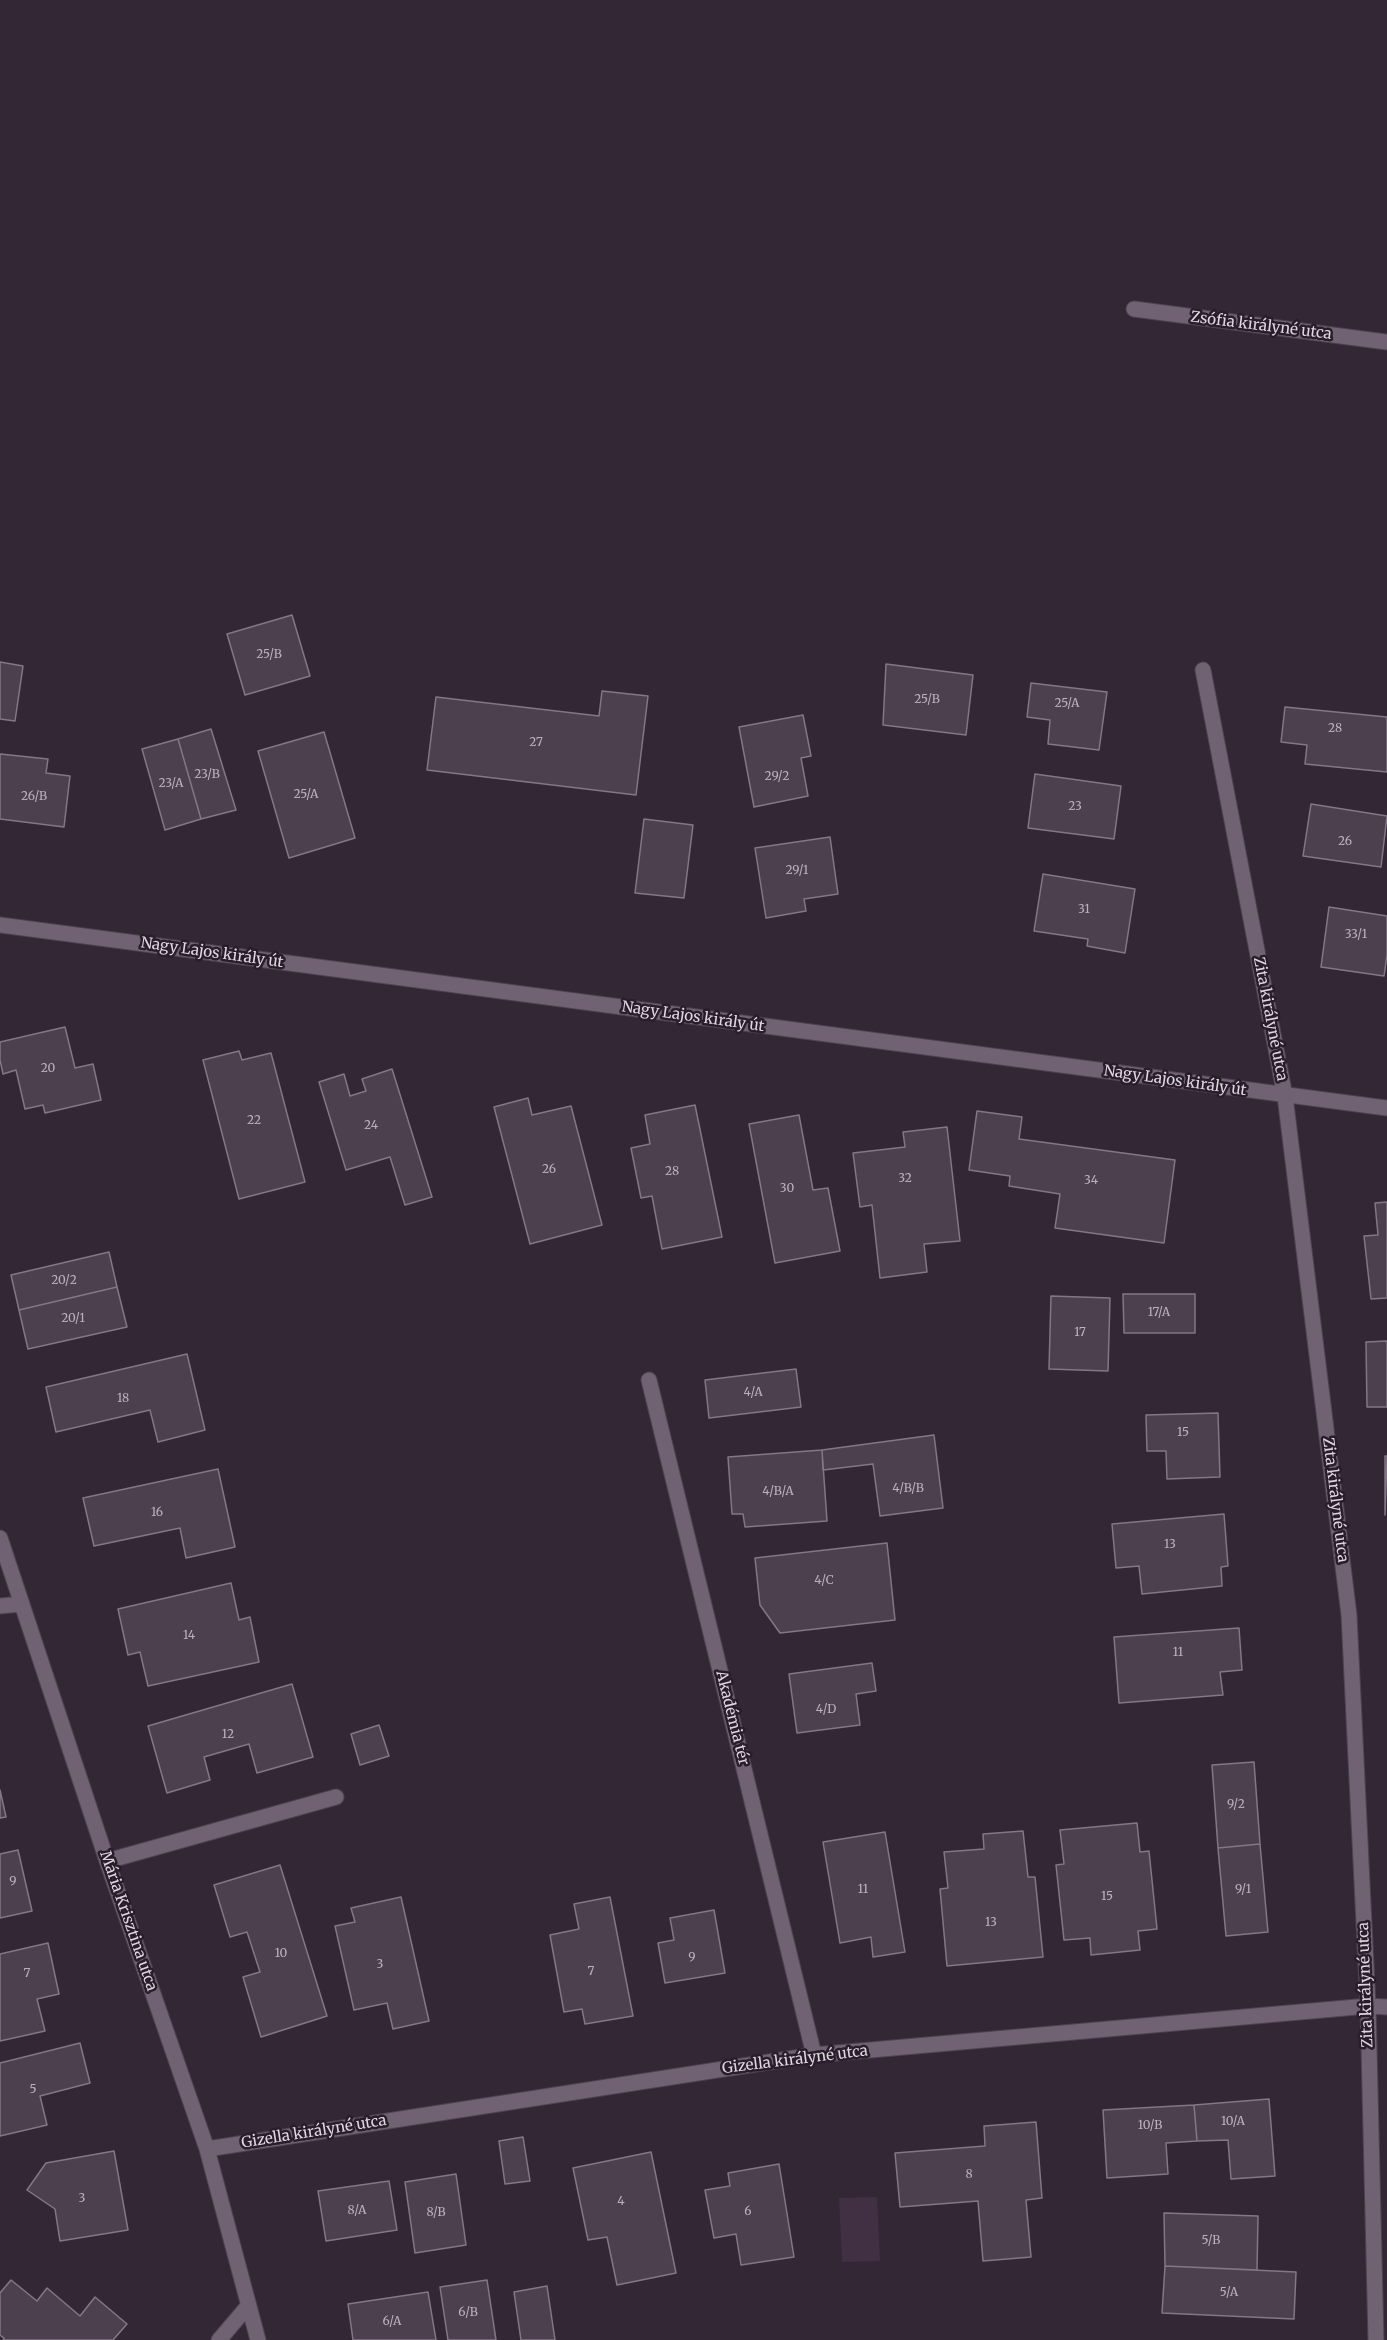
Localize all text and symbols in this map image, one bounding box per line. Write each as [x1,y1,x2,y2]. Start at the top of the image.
street label: Zsófia királyné utca [1189,308,1333,344]
house number: 25/B [256,648,282,662]
house number: 25/B [914,693,940,707]
house number: 25/A [1054,697,1080,711]
house number: 28 [1328,722,1342,736]
house number: 27 [529,736,543,750]
house number: 23/B [194,768,220,782]
house number: 29/2 [765,770,789,784]
house number: 23/A [158,777,184,791]
house number: 25/A [293,788,319,802]
house number: 26/B [21,790,47,804]
house number: 23 [1068,800,1082,814]
house number: 26 [1338,835,1352,849]
house number: 29/1 [785,864,809,878]
house number: 31 [1078,903,1090,917]
house number: 33/1 [1345,928,1367,942]
street label: Nagy Lajos király út [140,934,284,972]
street label: Zita királyné utca [1249,956,1291,1082]
street label: Nagy Lajos király út [621,998,765,1036]
house number: 20 [41,1062,55,1076]
street label: Nagy Lajos király út [1103,1062,1247,1100]
house number: 22 [247,1114,261,1128]
house number: 24 [364,1119,378,1133]
house number: 26 [542,1163,556,1177]
house number: 28 [665,1165,679,1179]
house number: 32 [898,1172,912,1186]
house number: 34 [1084,1174,1098,1188]
house number: 30 [780,1182,794,1196]
house number: 20/2 [51,1274,77,1288]
house number: 17/A [1148,1306,1170,1320]
house number: 20/1 [61,1312,85,1326]
house number: 17 [1074,1326,1086,1340]
house number: 4/A [743,1386,763,1400]
house number: 18 [117,1392,129,1406]
house number: 15 [1177,1426,1189,1440]
street label: Zita királyné utca [1318,1436,1352,1564]
house number: 4/B/B [892,1482,924,1496]
house number: 4/B/A [762,1485,794,1499]
house number: 16 [151,1506,163,1520]
house number: 13 [1164,1538,1176,1552]
house number: 4/C [814,1574,834,1588]
house number: 14 [183,1629,195,1643]
house number: 11 [1173,1646,1183,1660]
street label: Akadémia tér [712,1669,752,1767]
house number: 4/D [816,1703,836,1717]
house number: 12 [222,1728,234,1742]
house number: 9/2 [1227,1798,1245,1812]
street label: Mária Krisztina utca [96,1849,160,1993]
house number: 9 [9,1875,17,1889]
house number: 11 [858,1883,868,1897]
house number: 9/1 [1235,1883,1251,1897]
house number: 15 [1101,1890,1113,1904]
house number: 13 [985,1916,997,1930]
street label: Zita királyné utca [1355,1922,1377,2048]
house number: 10 [275,1947,287,1961]
house number: 9 [688,1951,696,1965]
house number: 3 [377,1958,383,1972]
house number: 7 [588,1965,594,1979]
house number: 7 [24,1967,30,1981]
street label: Gizella királyné utca [721,2042,869,2078]
house number: 5 [29,2083,37,2097]
street label: Gizella királyné utca [240,2112,388,2152]
house number: 10/A [1221,2115,1245,2129]
house number: 10/B [1138,2119,1162,2133]
house number: 8 [965,2168,973,2182]
house number: 3 [79,2192,85,2206]
house number: 4 [617,2195,625,2209]
house number: 8/A [348,2204,366,2218]
house number: 6 [744,2205,752,2219]
house number: 8/B [426,2206,446,2220]
house number: 5/B [1202,2234,1220,2248]
house number: 5/A [1220,2286,1238,2300]
house number: 6/B [458,2306,478,2320]
house number: 6/A [382,2315,402,2329]

